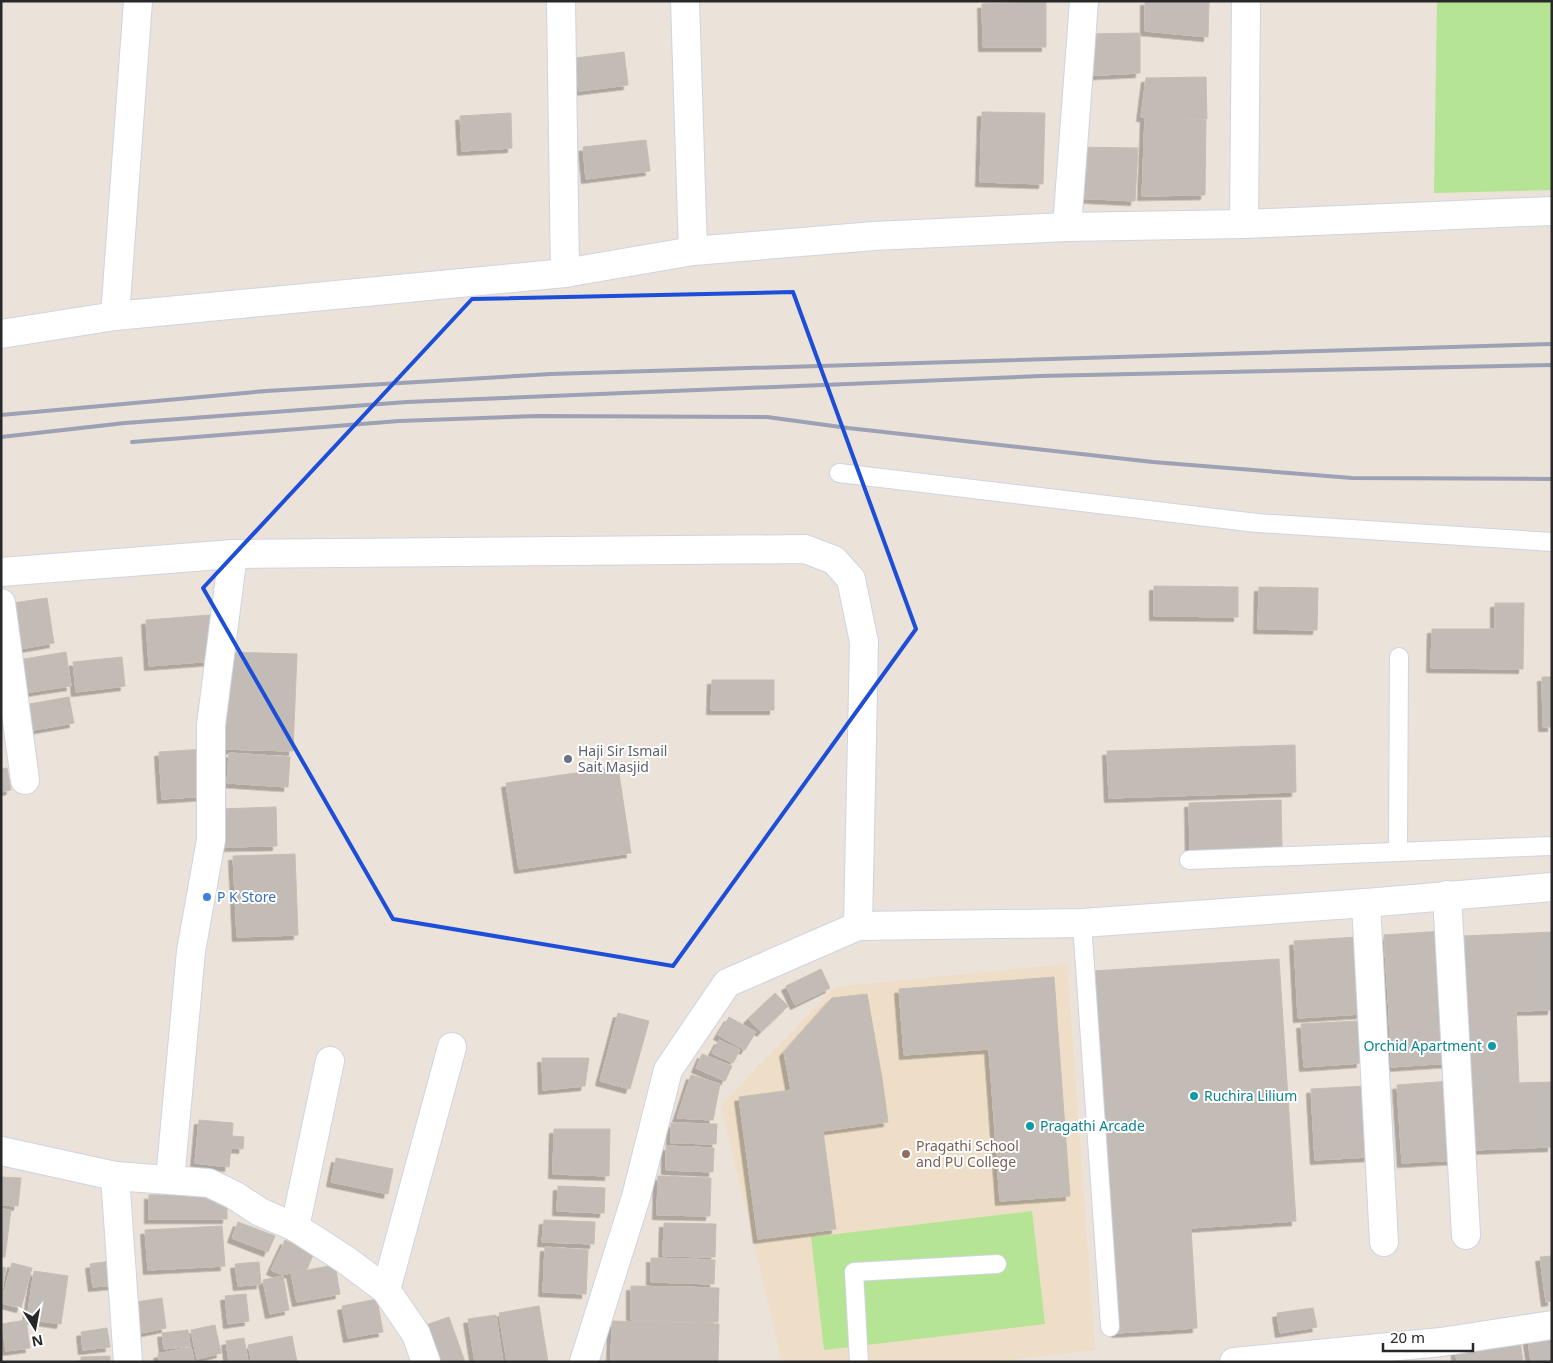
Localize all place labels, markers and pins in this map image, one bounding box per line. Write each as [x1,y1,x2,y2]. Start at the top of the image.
place label: Haji Sir Ismail Sait Masjid [578,741,667,776]
marker: Haji Sir Ismail Sait Masjid [562,753,574,765]
place label: P K Store [217,887,276,906]
marker: P K Store [201,891,213,903]
place label: Orchid Apartment [1363,1036,1482,1055]
marker: Orchid Apartment [1486,1040,1498,1052]
place label: Ruchira Lilium [1204,1086,1297,1105]
marker: Ruchira Lilium [1188,1090,1200,1102]
place label: Pragathi Arcade [1040,1116,1145,1135]
marker: Pragathi Arcade [1024,1120,1036,1132]
place label: Pragathi School and PU College [916,1136,1019,1171]
marker: Pragathi School and PU College [900,1148,912,1160]

